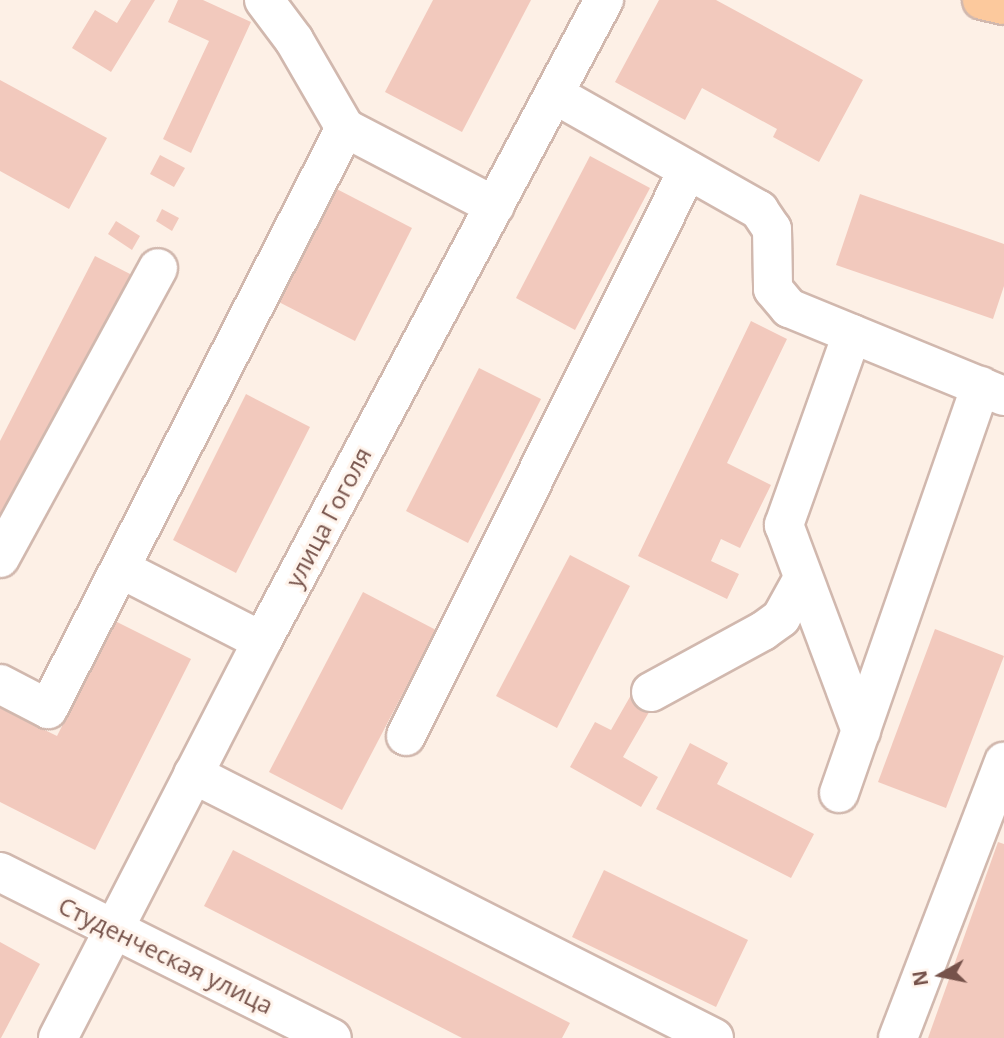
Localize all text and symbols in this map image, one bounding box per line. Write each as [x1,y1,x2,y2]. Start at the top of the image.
street label: улица Гоголя [279,442,377,592]
street label: Студенческая улица [54,891,278,1019]
north arrow [906,940,976,1010]
text: N [906,969,934,988]

